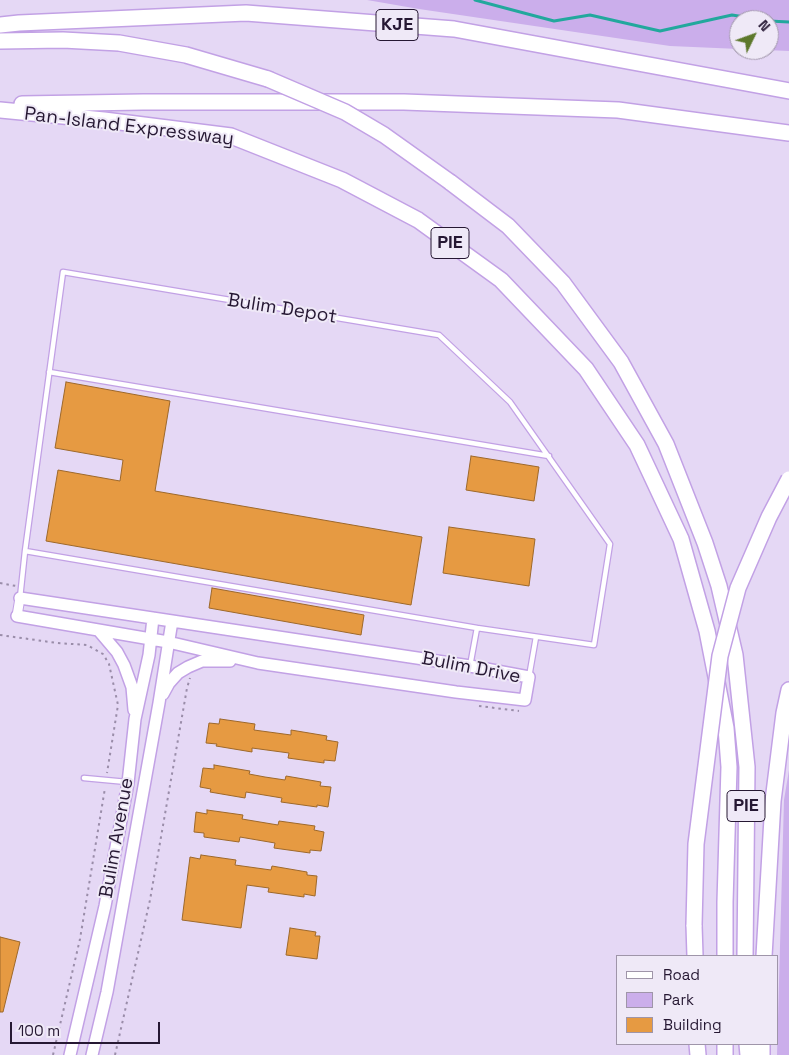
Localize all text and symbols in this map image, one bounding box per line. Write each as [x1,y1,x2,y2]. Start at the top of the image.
road number: KJE [376,10,418,40]
north arrow [729,10,779,60]
text: N [755,16,774,35]
street label: Pan-Island Expressway [23,103,235,151]
road number: PIE [431,228,469,258]
street label: Bulim Depot [225,289,339,329]
street label: Bulim Drive [420,647,522,689]
street label: Bulim Avenue [95,776,139,900]
road number: PIE [727,790,765,821]
legend [616,955,779,1045]
text: Road [663,965,700,984]
text: Park [663,990,694,1009]
scale bar [12,1012,162,1044]
text: Building [663,1015,722,1034]
text: 100 m [18,1021,60,1040]

